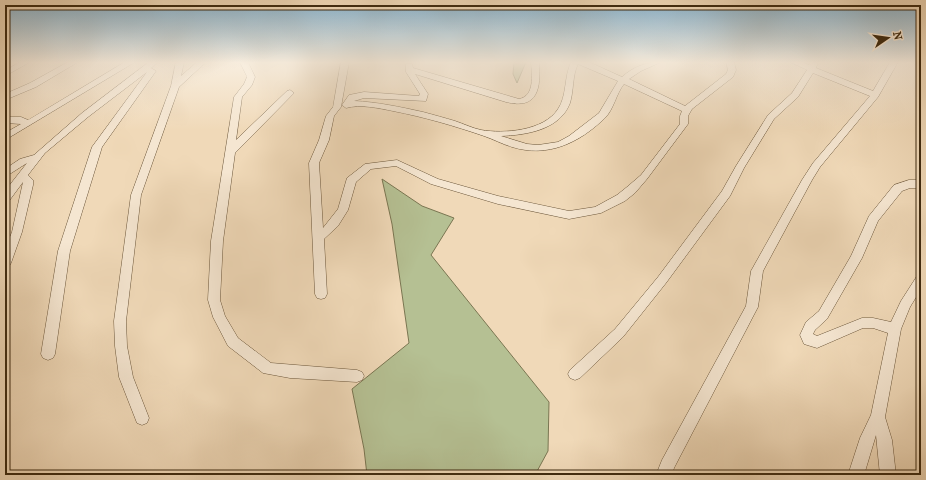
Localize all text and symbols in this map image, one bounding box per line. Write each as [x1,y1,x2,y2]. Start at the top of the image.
north arrow [868,18,908,58]
text: N [890,30,905,42]

